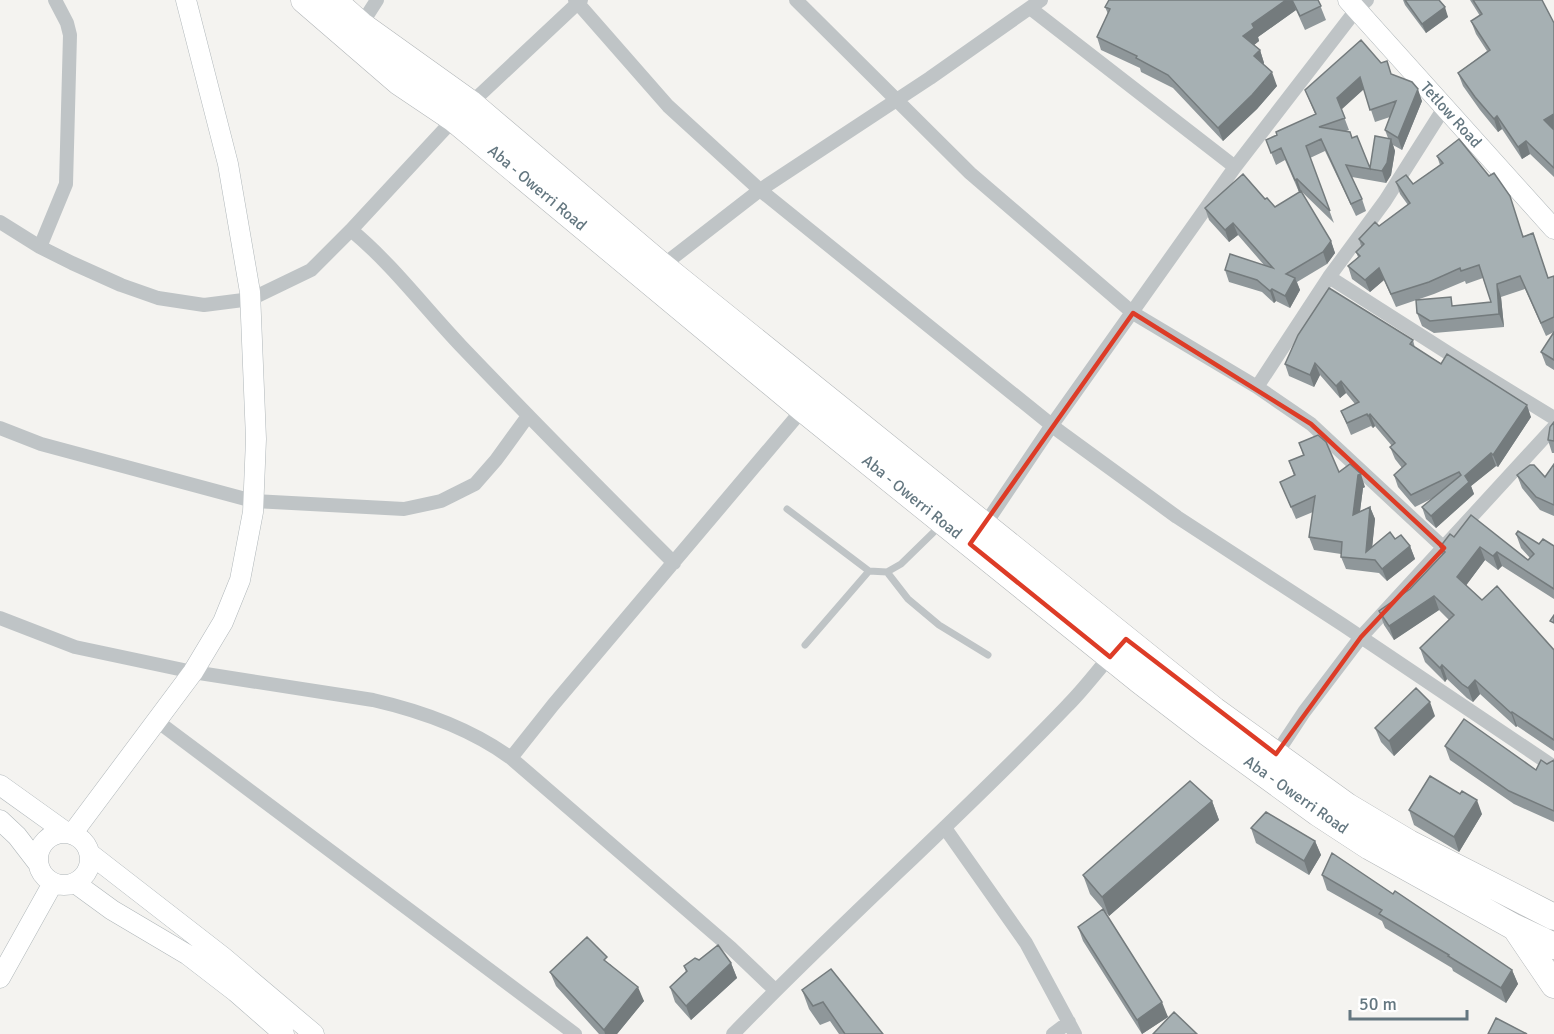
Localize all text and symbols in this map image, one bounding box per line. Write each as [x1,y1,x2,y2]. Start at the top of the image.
street label: Tetlow Road [1416,78,1486,152]
street label: Aba - Owerri Road [483,141,591,235]
street label: Aba - Owerri Road [858,451,966,543]
street label: Aba - Owerri Road [1240,752,1352,838]
scale bar [1350,983,1467,1021]
text: 50 m [1359,993,1397,1015]

